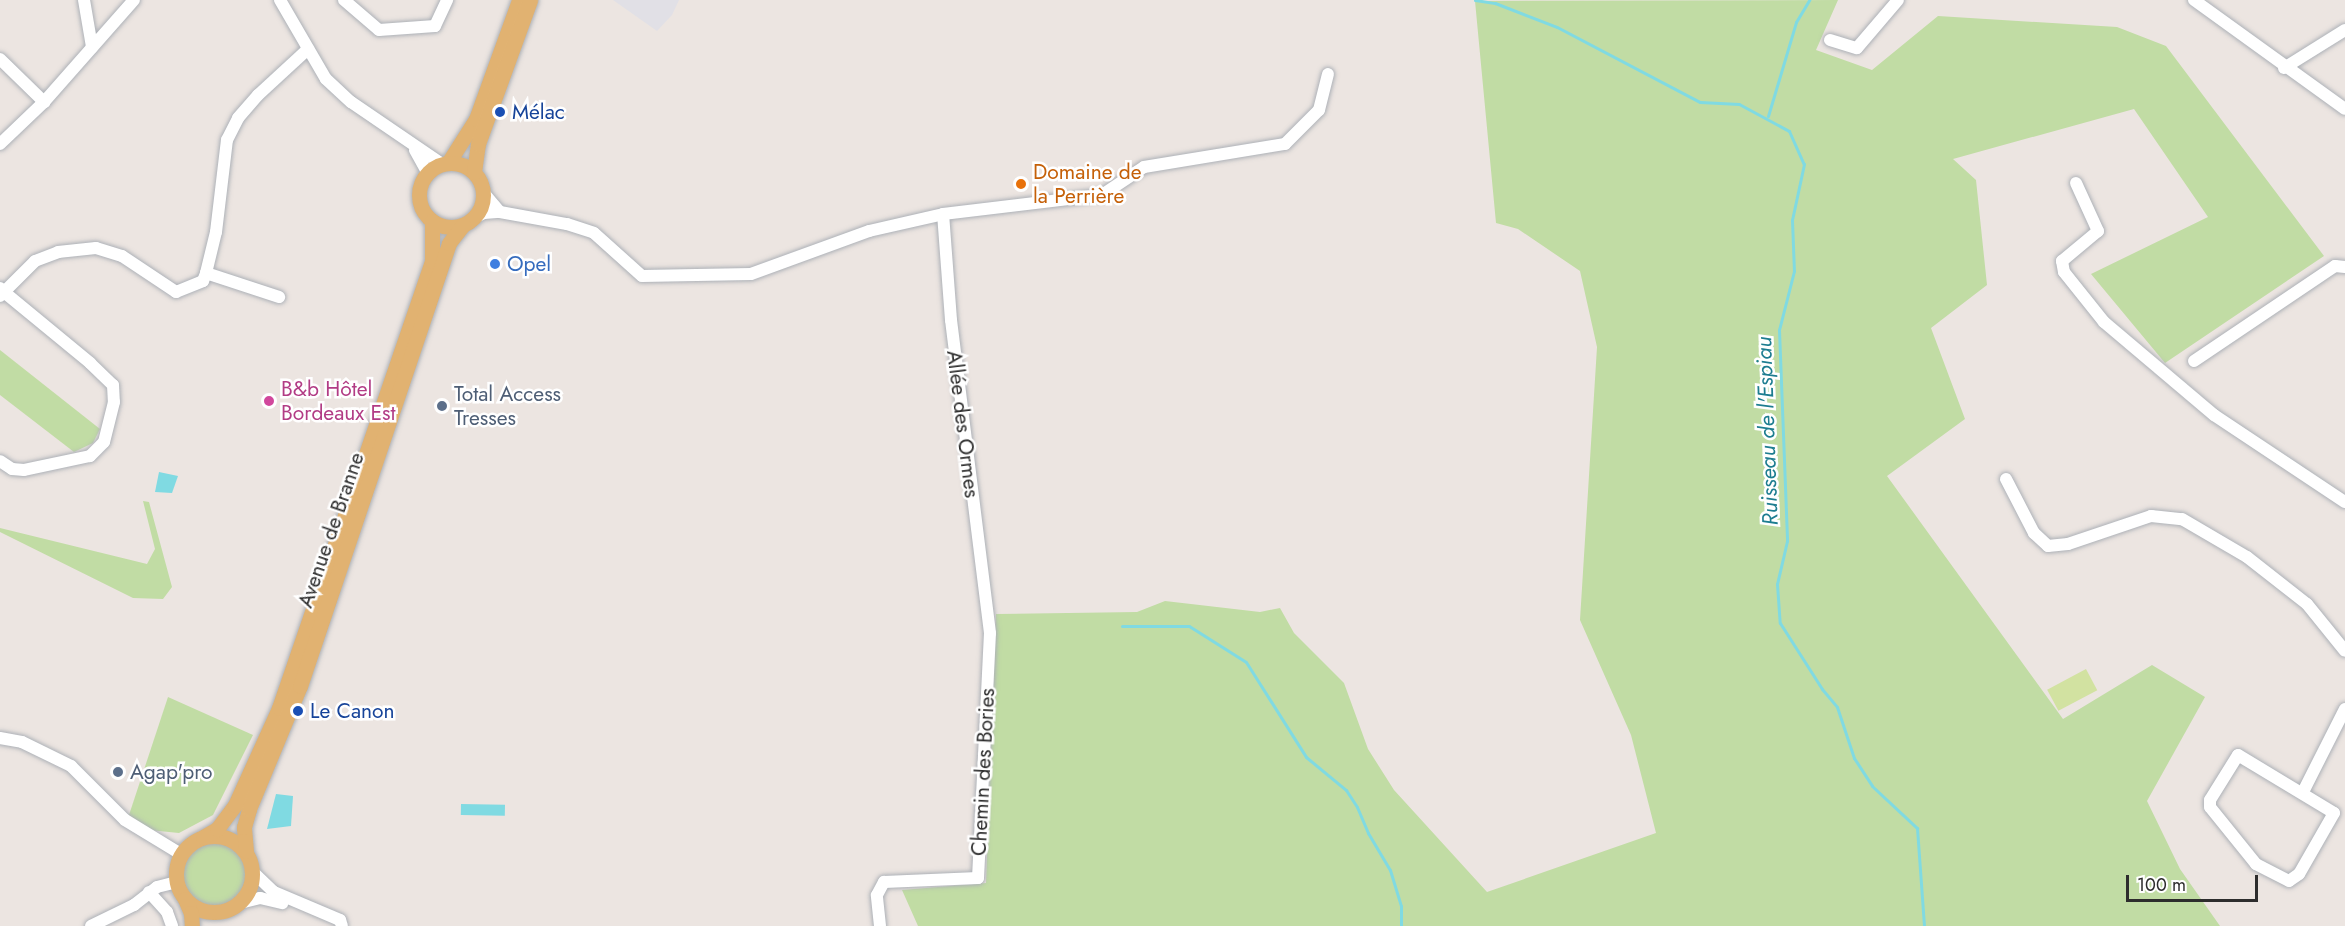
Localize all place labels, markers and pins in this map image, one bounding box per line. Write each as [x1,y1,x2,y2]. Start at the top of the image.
place label: Mélac [512,99,565,125]
marker: Mélac [493,105,507,119]
place label: Domaine de la Perrière [1033,159,1142,209]
marker: Domaine de la Perrière [1014,177,1028,191]
place label: Opel [507,251,551,277]
marker: Opel [488,257,502,271]
place label: B&b Hôtel Bordeaux Est [281,376,395,426]
place label: Total Access Tresses [454,381,561,431]
marker: B&b Hôtel Bordeaux Est [262,394,276,408]
marker: Total Access Tresses [435,399,449,413]
place label: Le Canon [310,698,395,724]
marker: Le Canon [291,704,305,718]
place label: Agap'pro [130,759,213,785]
marker: Agap'pro [111,765,125,779]

